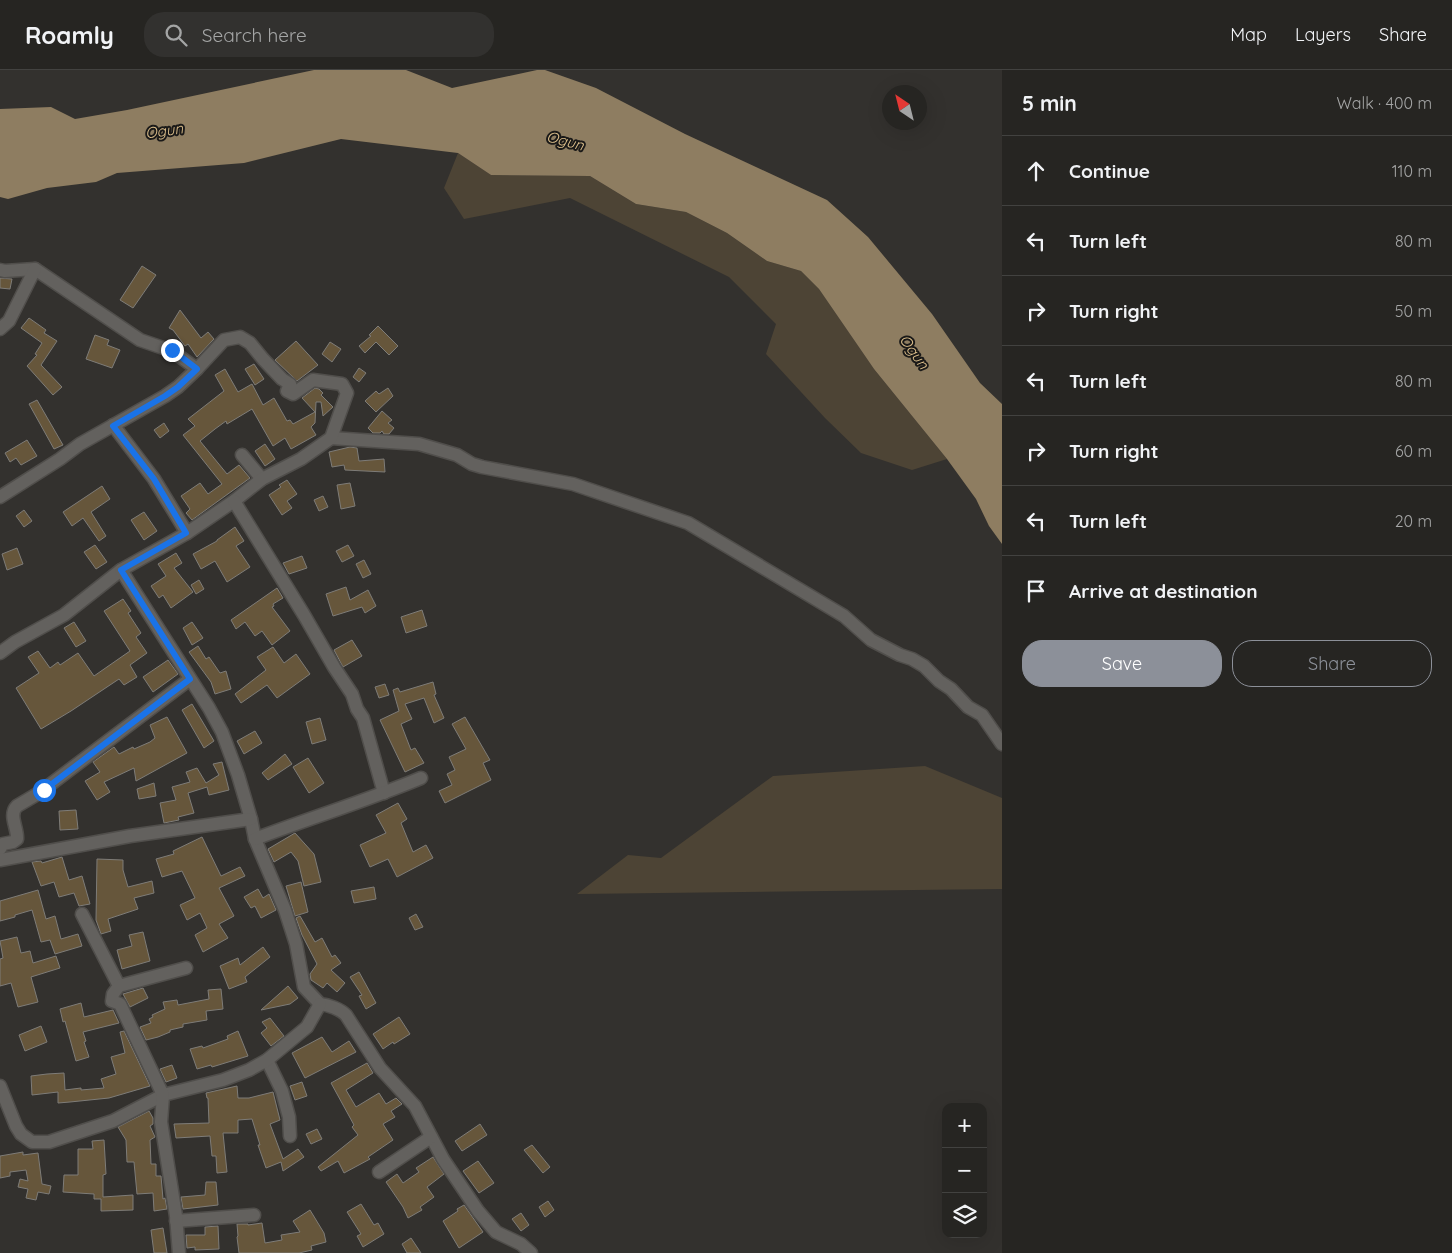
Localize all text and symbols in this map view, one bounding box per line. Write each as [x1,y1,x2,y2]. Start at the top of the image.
search box [144,12,494,57]
text: Roamly [25,20,114,50]
icon: search [162,21,190,49]
text: Search here [202,23,307,47]
text: Map [1230,23,1267,46]
text: Layers [1295,23,1351,46]
text: Share [1379,23,1427,46]
north arrow [882,85,927,130]
text: 5 min [1022,90,1077,116]
text: Walk · 400 m [1336,93,1432,113]
water label: Ogun [144,118,184,143]
water label: Ogun [544,126,586,155]
icon: ahead [1022,157,1050,185]
text: Continue [1069,159,1150,183]
text: 110 m [1392,161,1432,181]
icon: left [1022,227,1050,255]
text: Turn left [1069,229,1147,253]
text: 80 m [1395,231,1432,251]
icon: right [1022,297,1050,325]
text: Turn right [1069,299,1158,323]
text: 50 m [1395,301,1432,321]
water label: Ogun [896,331,933,373]
route end [161,339,184,362]
icon: left [1022,367,1050,395]
text: Turn left [1069,369,1147,393]
text: 80 m [1395,371,1432,391]
icon: right [1022,437,1050,465]
text: Turn right [1069,439,1158,463]
text: 60 m [1395,441,1432,461]
icon: left [1022,507,1050,535]
text: Turn left [1069,509,1147,533]
text: 20 m [1395,511,1432,531]
icon: arrive [1022,577,1050,605]
text: Arrive at destination [1069,579,1258,603]
button: Save [1022,640,1222,687]
button: Share [1232,640,1432,687]
route start [33,779,56,802]
map controls [942,1103,987,1238]
button: + [942,1103,987,1148]
button: − [942,1148,987,1193]
button: layers [942,1193,987,1238]

